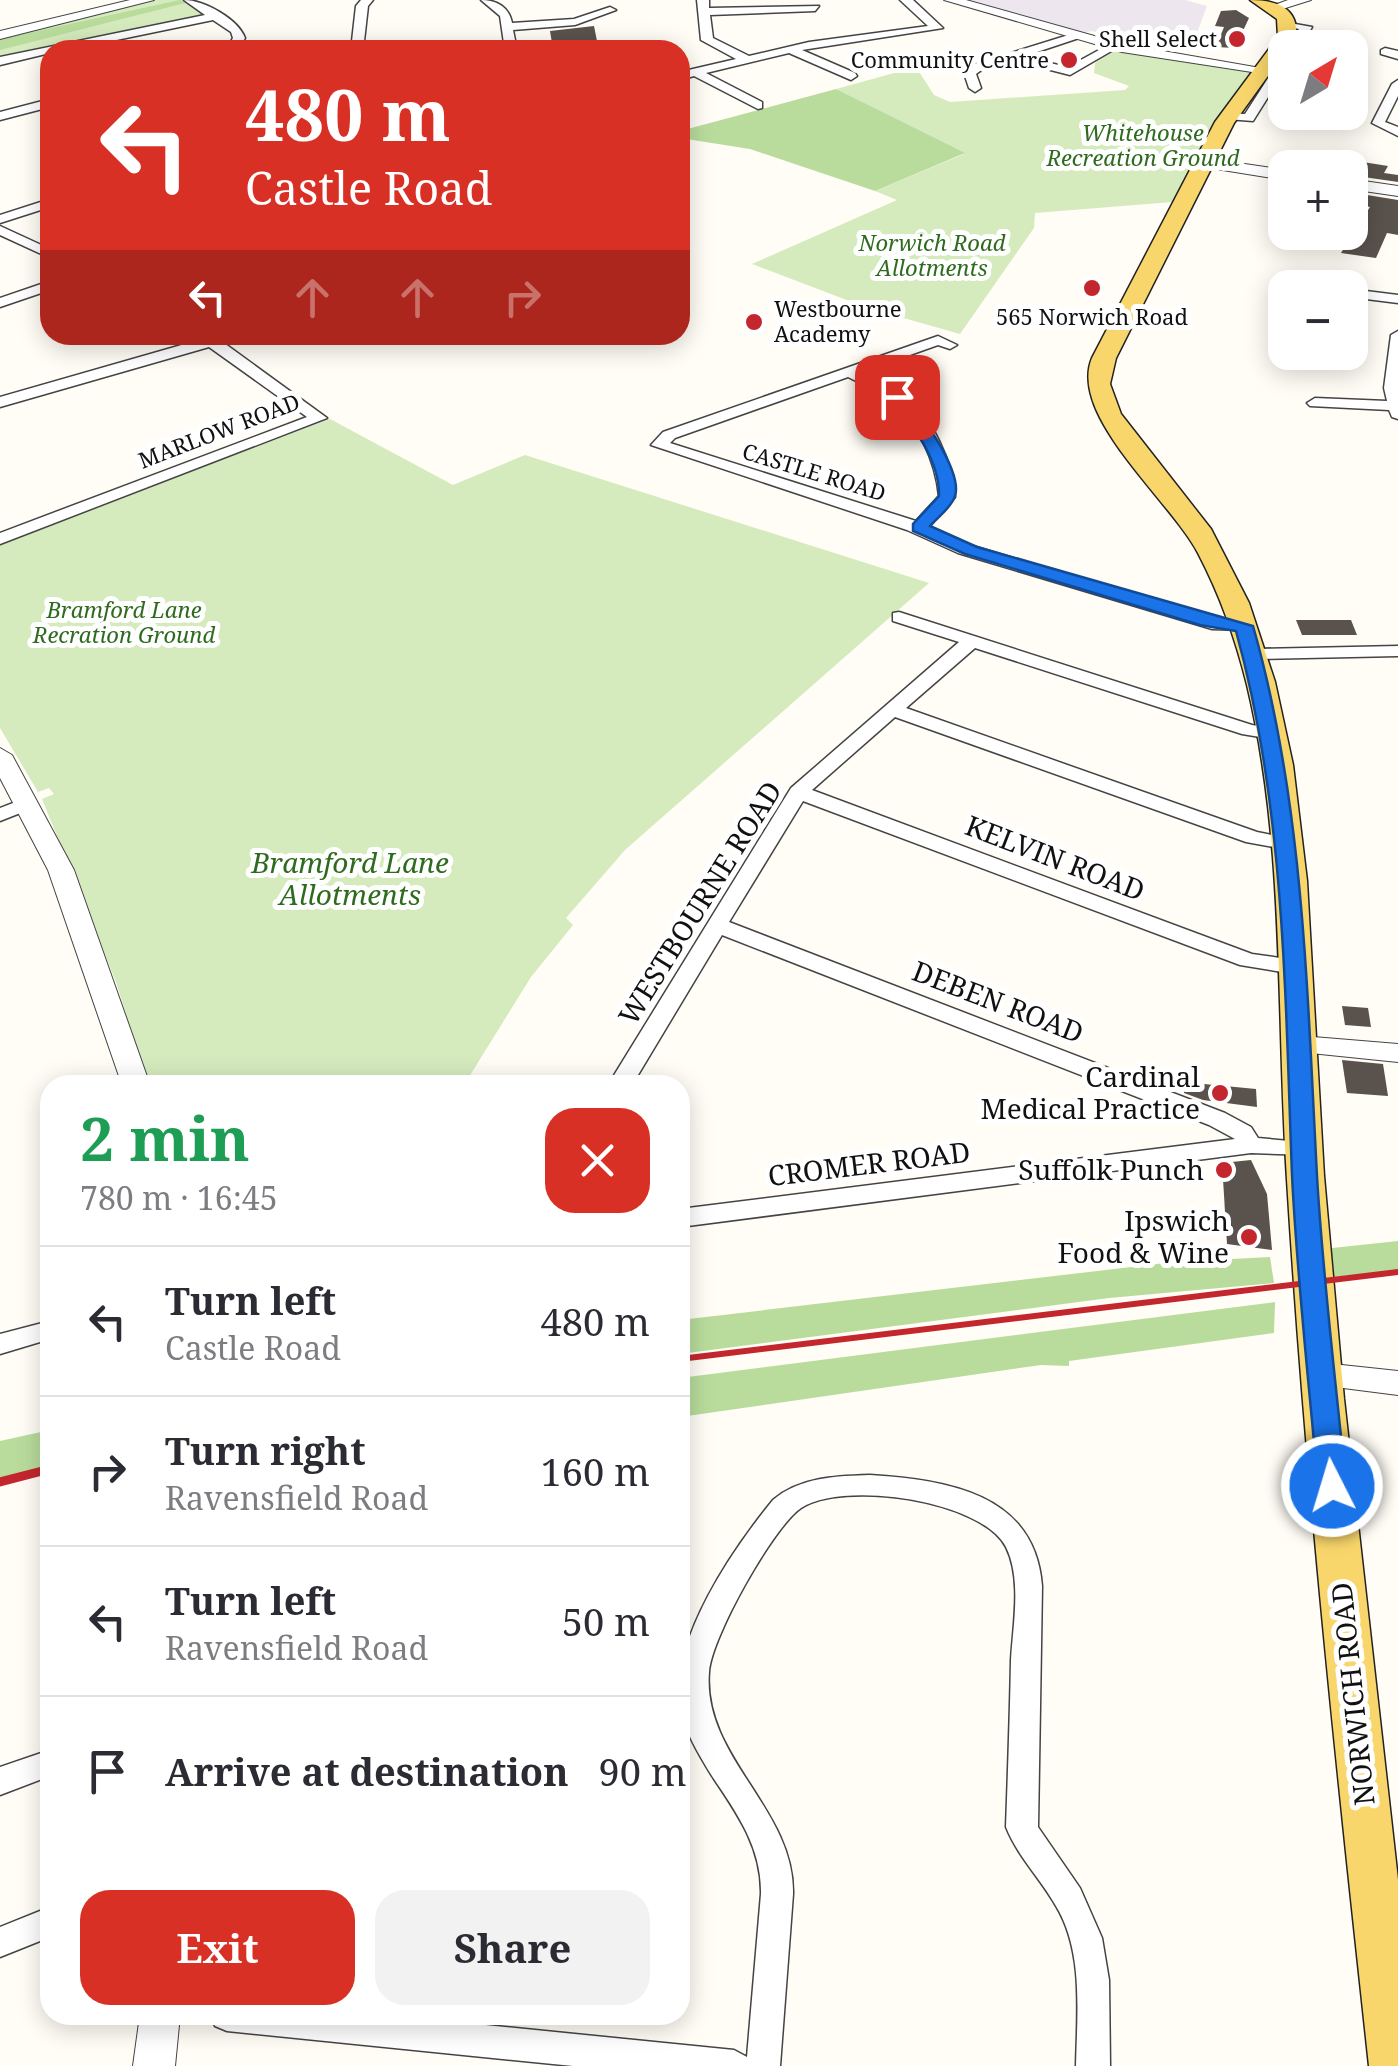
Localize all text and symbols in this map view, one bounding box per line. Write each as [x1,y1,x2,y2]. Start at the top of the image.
place label: Shell Select [1099,23,1217,53]
marker: Shell Select [1226,28,1248,50]
north arrow [1268,30,1368,130]
map controls [1268,30,1368,370]
place label: Community Centre [851,44,1049,74]
marker: Community Centre [1058,49,1080,71]
text: 480 m [245,66,451,162]
icon: left [80,80,210,210]
park label: Whitehouse Recreation Ground [1045,117,1240,172]
button: + [1268,150,1368,250]
text: Castle Road [245,157,492,218]
park label: Norwich Road Allotments [858,227,1006,282]
icon: left [180,270,235,325]
icon: ahead [285,270,340,325]
icon: ahead [390,270,445,325]
icon: right [495,270,550,325]
button: − [1268,270,1368,370]
marker: 565 Norwich Road [1081,277,1103,299]
place label: Westbourne Academy [774,293,902,348]
place label: 565 Norwich Road [996,301,1188,331]
marker: Westbourne Academy [743,311,765,333]
pin [855,355,940,440]
icon: arrive [870,370,925,425]
street label: MARLOW ROAD [134,386,304,475]
street label: CASTLE ROAD [739,435,890,507]
park label: Bramford Lane Recration Ground [32,594,215,649]
street label: WESTBOURNE ROAD [609,774,790,1031]
street label: KELVIN ROAD [960,805,1150,909]
park label: Bramford Lane Allotments [250,843,449,913]
street label: DEBEN ROAD [907,951,1089,1051]
place label: Cardinal Medical Practice [980,1057,1200,1127]
marker: Cardinal Medical Practice [1209,1082,1231,1104]
text: 2 min [80,1097,250,1179]
button: close [545,1108,650,1213]
street label: CROMER ROAD [766,1132,972,1194]
place label: Suffolk Punch [1018,1150,1204,1188]
marker: Suffolk Punch [1213,1159,1235,1181]
text: 780 m · 16:45 [80,1176,278,1219]
place label: Ipswich Food & Wine [1057,1201,1229,1271]
marker: Ipswich Food & Wine [1238,1226,1260,1248]
text: Turn left [165,1274,336,1326]
icon: left [80,1294,135,1349]
text: 480 m [540,1295,650,1347]
text: Castle Road [165,1326,341,1369]
text: Turn right [165,1424,366,1476]
position arrow [1280,1434,1384,1538]
icon: right [80,1444,135,1499]
text: 160 m [540,1445,650,1497]
text: Ravensfield Road [165,1476,428,1519]
text: Turn left [165,1574,336,1626]
street label: NORWICH ROAD [1321,1581,1383,1808]
icon: left [80,1594,135,1649]
text: 50 m [562,1595,650,1647]
text: Ravensfield Road [165,1626,428,1669]
icon: arrive [80,1744,135,1799]
text: Arrive at destination [165,1745,569,1797]
text: 90 m [599,1745,687,1797]
button: Exit [80,1890,355,2005]
button: Share [375,1890,650,2005]

